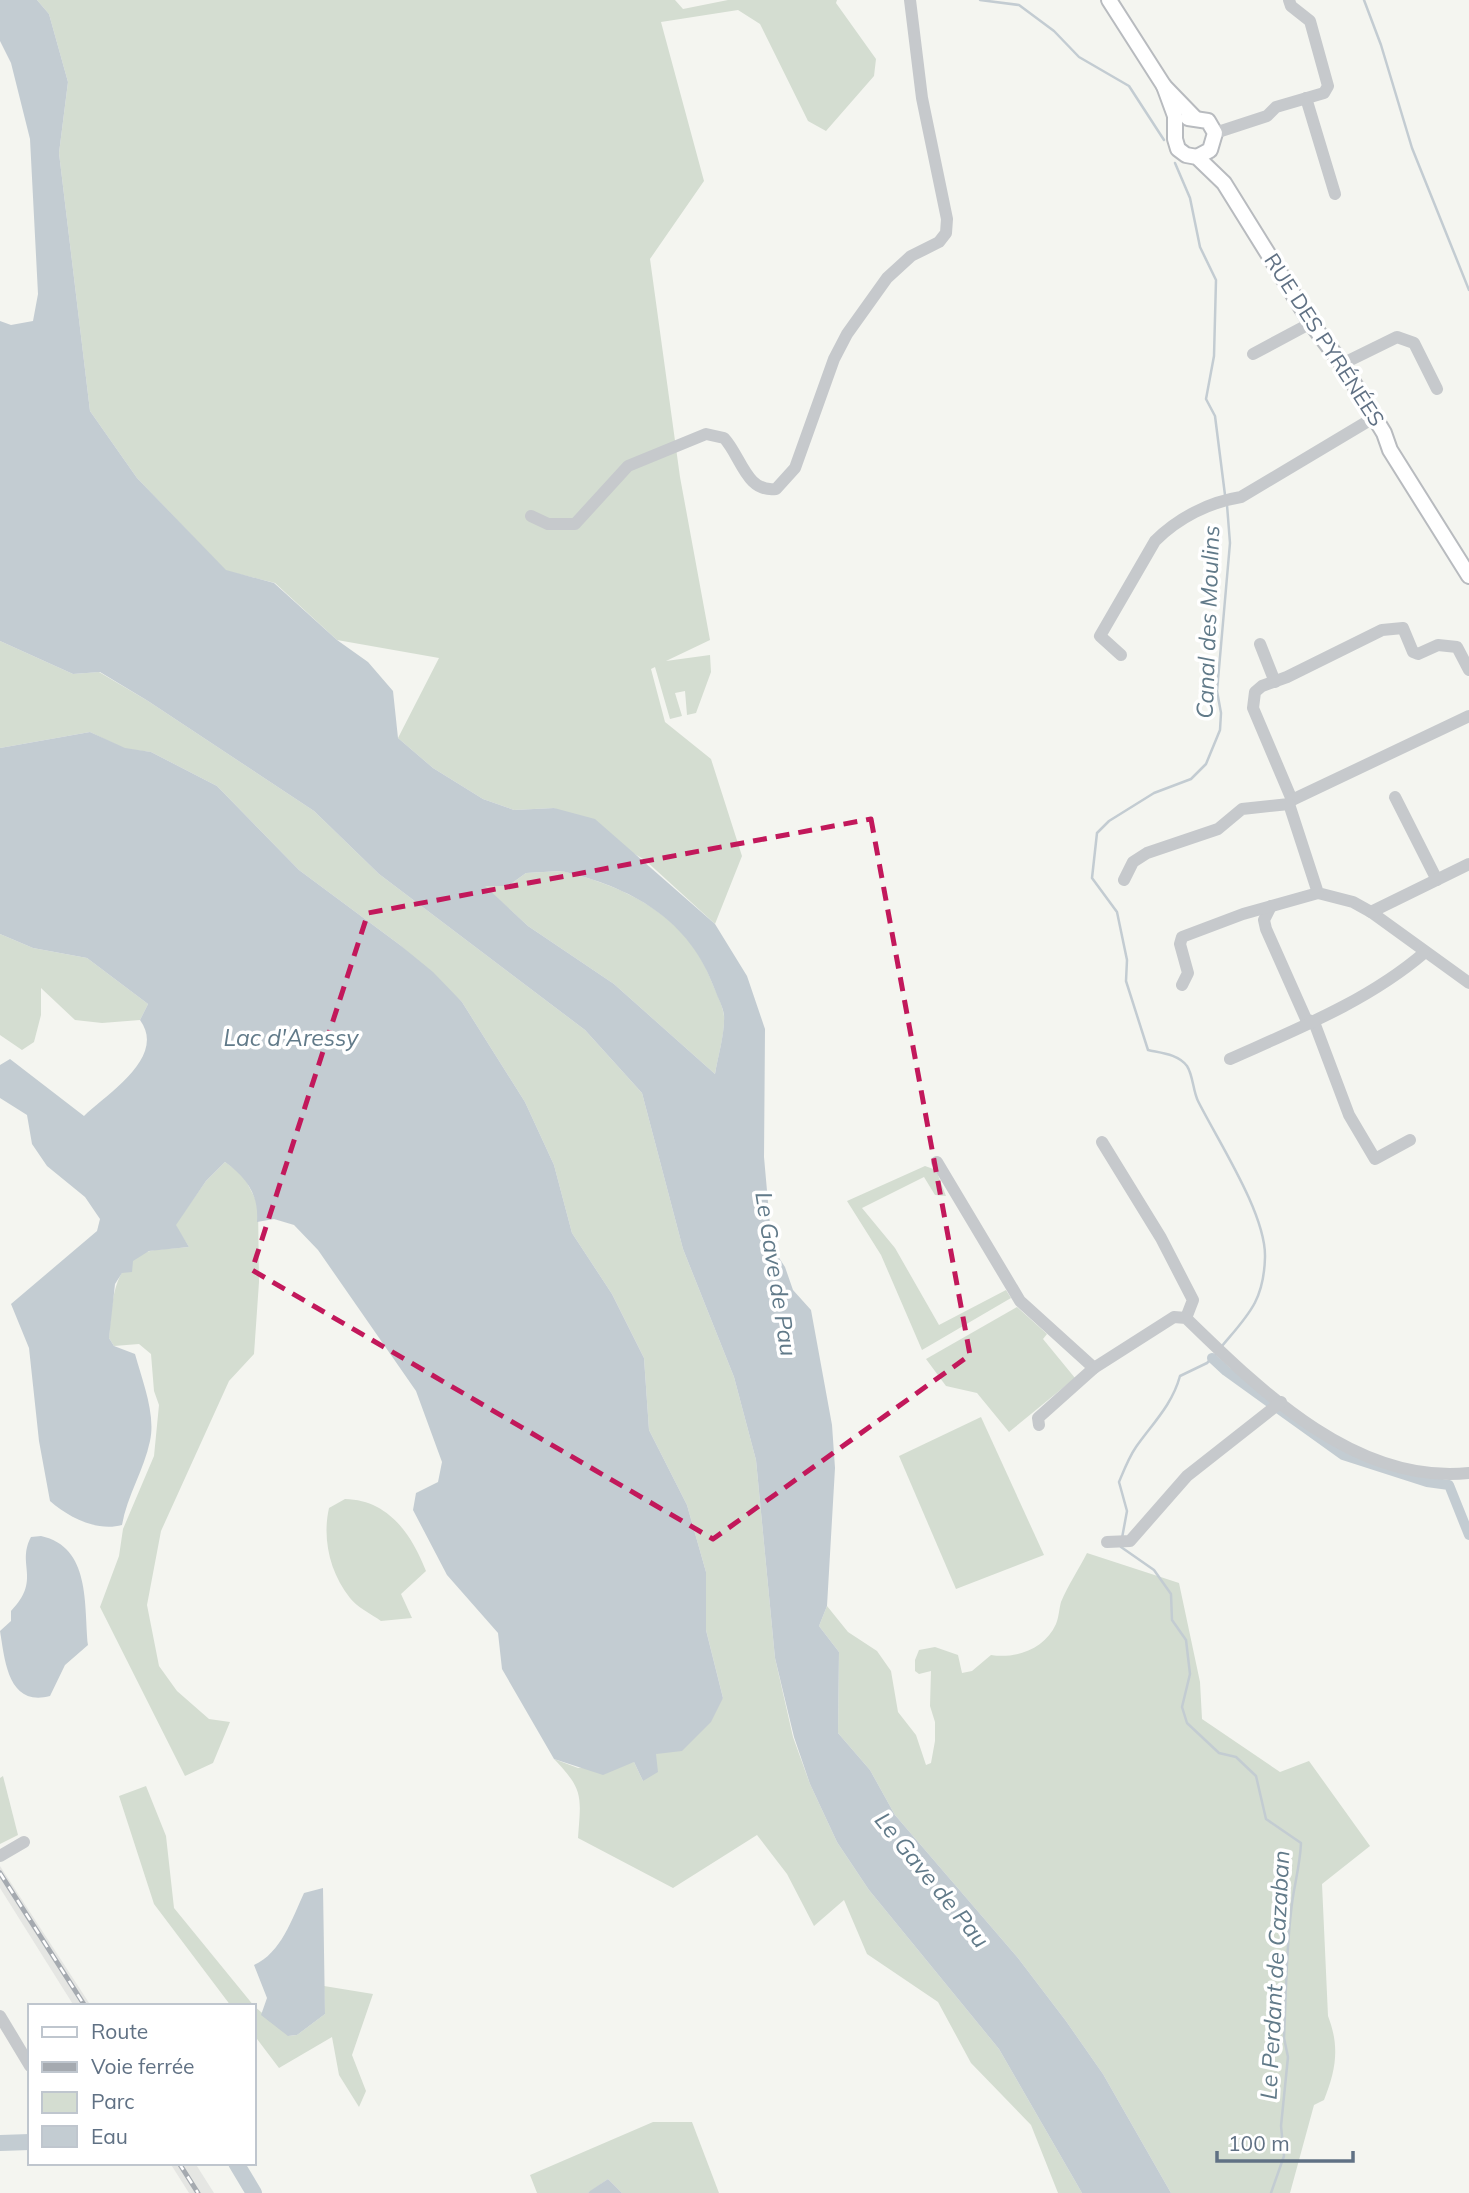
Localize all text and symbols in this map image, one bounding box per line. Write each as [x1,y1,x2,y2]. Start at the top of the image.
street label: RUE DES PYRÉNÉES [1259,248,1390,431]
water label: Canal des Moulins [1190,525,1225,719]
water label: Lac d'Aressy [223,1023,359,1052]
water label: Le Gave de Pau [749,1190,804,1358]
water label: Le Gave de Pau [869,1806,996,1953]
water label: Le Perdant de Cazaban [1253,1850,1296,2100]
legend [28,2004,256,2165]
text: Route [91,2018,148,2044]
text: Voie ferrée [91,2053,195,2079]
text: Parc [91,2088,135,2114]
scale bar [1217,2120,1354,2164]
text: Eau [91,2123,128,2149]
text: 100 m [1228,2130,1290,2156]

